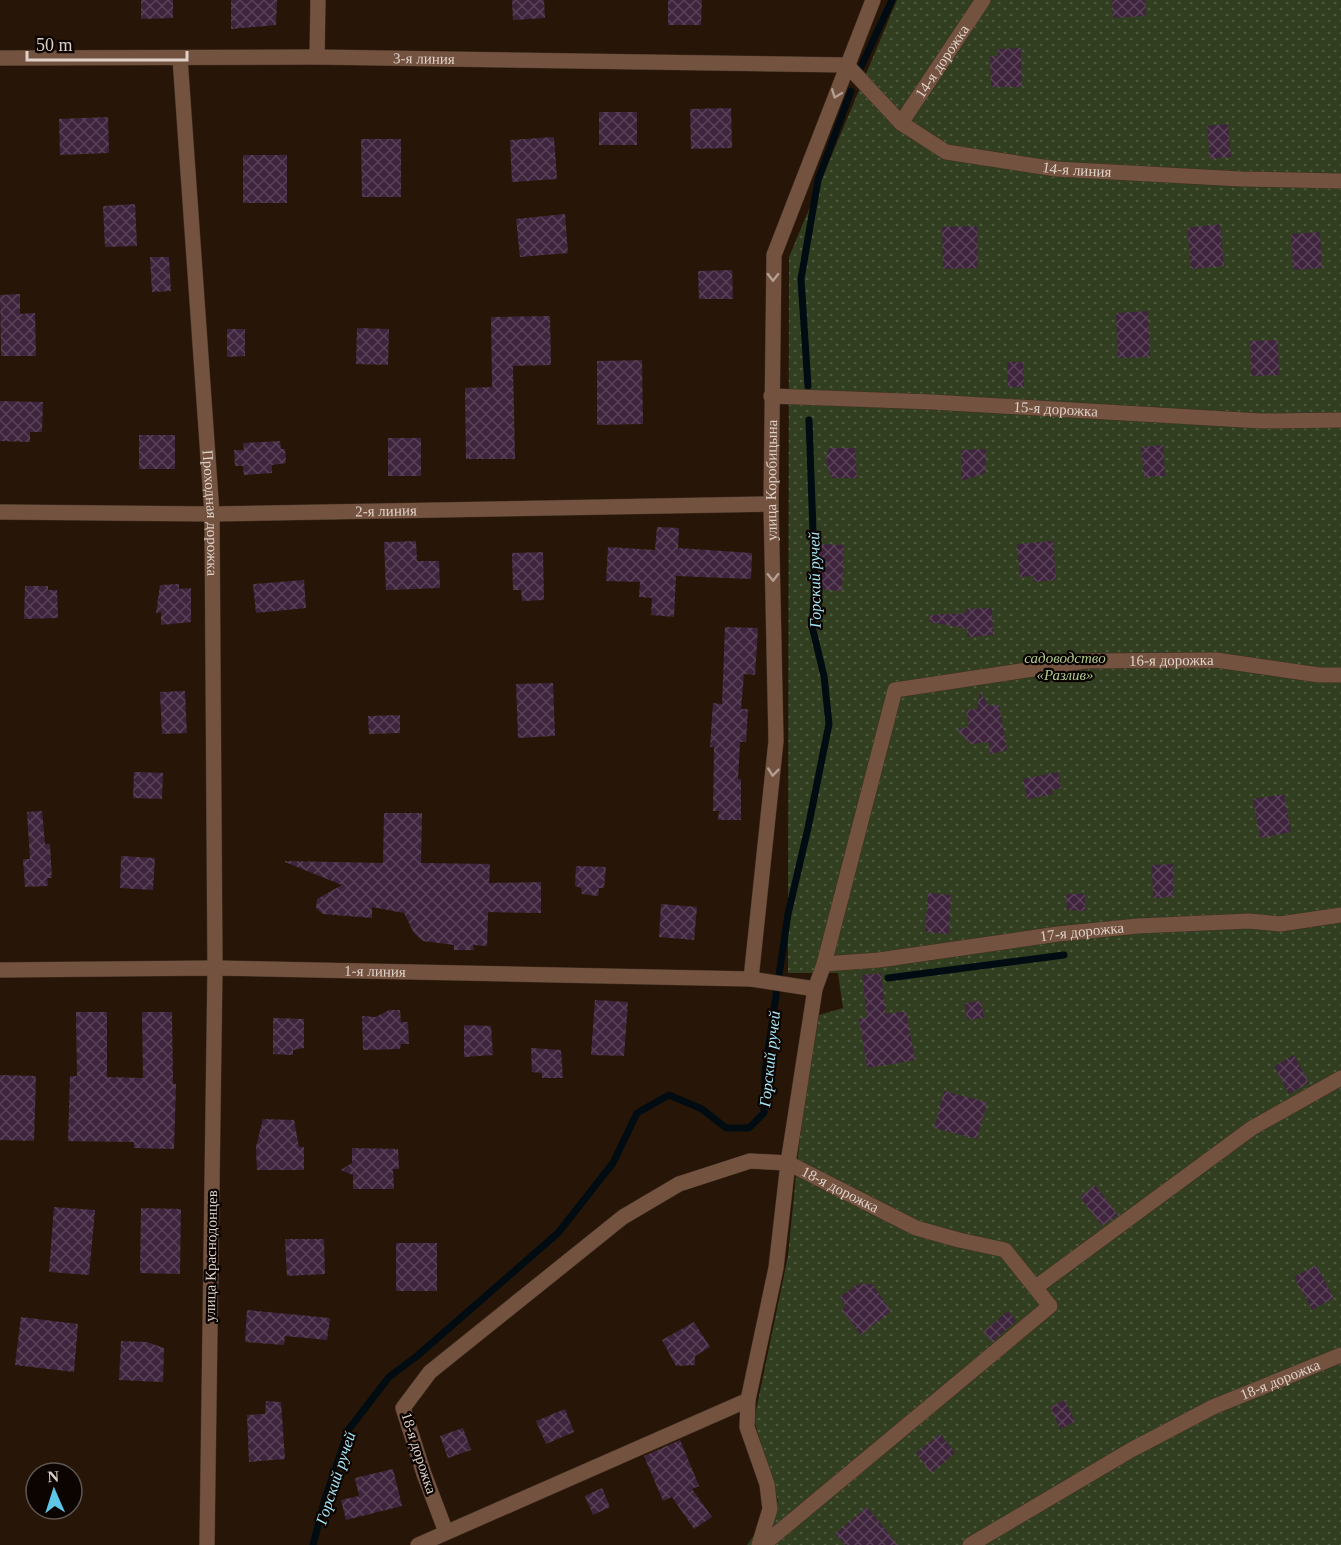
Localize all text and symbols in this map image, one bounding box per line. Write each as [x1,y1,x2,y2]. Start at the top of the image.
street label: 14-я дорожка [912,22,972,101]
scale bar [27,24,188,62]
text: 50 m [36,35,73,55]
street label: 3-я линия [393,50,455,67]
one-way arrow [831,87,843,98]
street label: 14-я линия [1041,159,1112,180]
one-way arrow [767,272,779,281]
street label: 15-я дорожка [1013,399,1099,420]
street label: улица Коробицына [763,419,780,541]
street label: Проходная дорожка [200,449,220,576]
street label: 2-я линия [355,502,417,519]
water label: Горский ручей [805,532,825,629]
one-way arrow [766,572,779,581]
park label: садоводство «Разлив» [1024,650,1106,683]
street label: 16-я дорожка [1129,652,1214,669]
one-way arrow [767,767,780,776]
street label: 17-я дорожка [1039,919,1125,945]
street label: 1-я линия [344,963,406,980]
water label: Горский ручей [756,1010,784,1109]
street label: 18-я дорожка [799,1163,882,1216]
street label: улица Краснодонцев [202,1190,220,1322]
street label: 18-я дорожка [1238,1356,1323,1403]
street label: 18-я дорожка [398,1410,440,1496]
water label: Горский ручей [312,1430,359,1528]
north arrow [24,1461,84,1521]
text: N [47,1468,60,1485]

